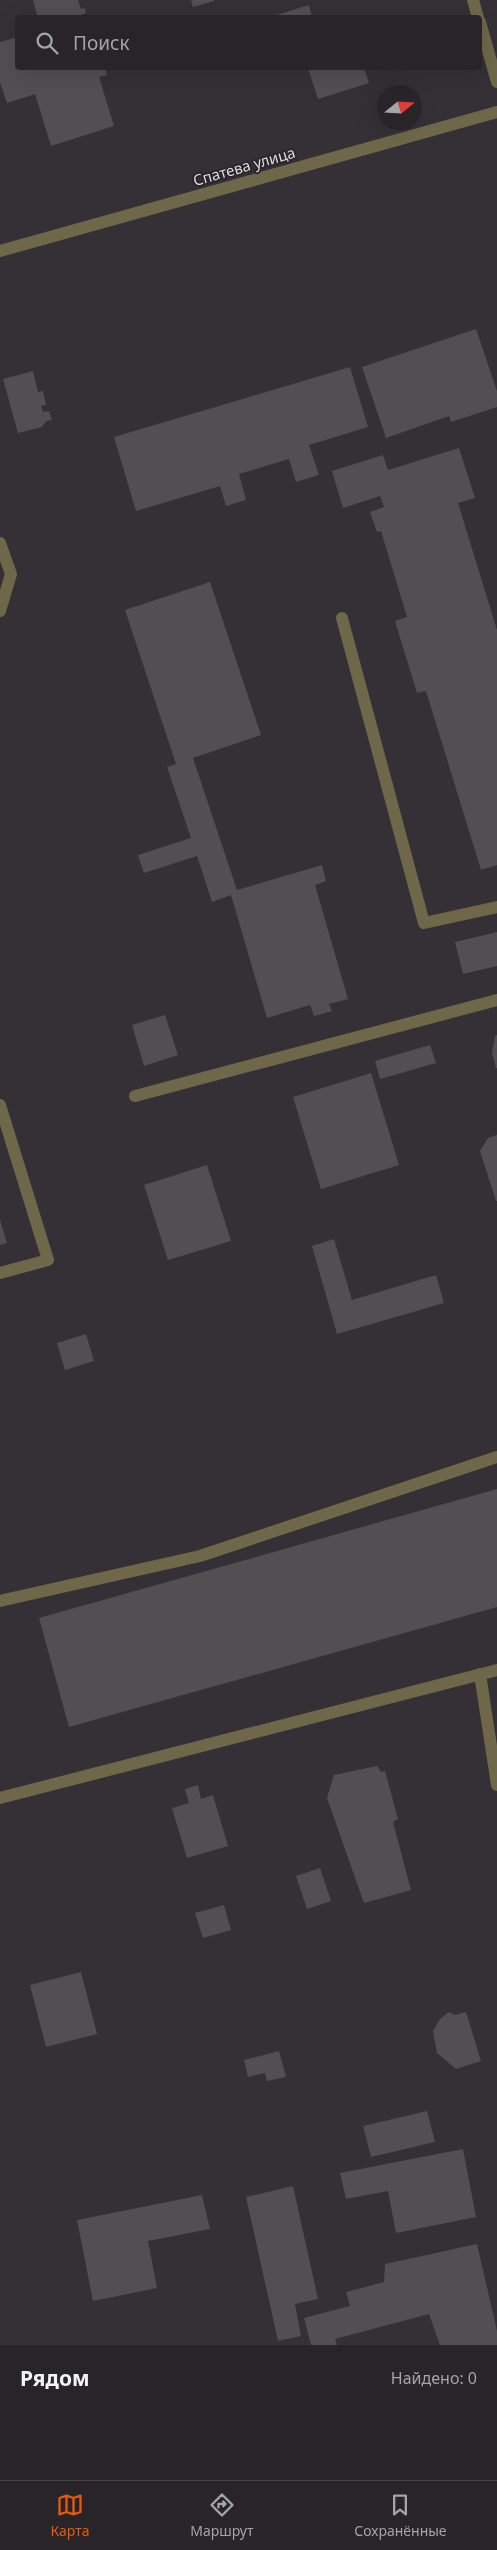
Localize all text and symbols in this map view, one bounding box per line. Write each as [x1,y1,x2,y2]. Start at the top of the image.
search box [15,15,482,70]
icon: search [33,29,61,57]
text: Поиск [73,30,129,56]
north arrow [377,85,422,130]
street label: Спатева улица [191,142,297,190]
text: Рядом [20,2364,90,2392]
text: Найдено: 0 [391,2367,477,2389]
tab: Карта [50,2491,89,2540]
tab: Маршрут [190,2491,254,2540]
tab: Сохранённые [354,2491,447,2540]

